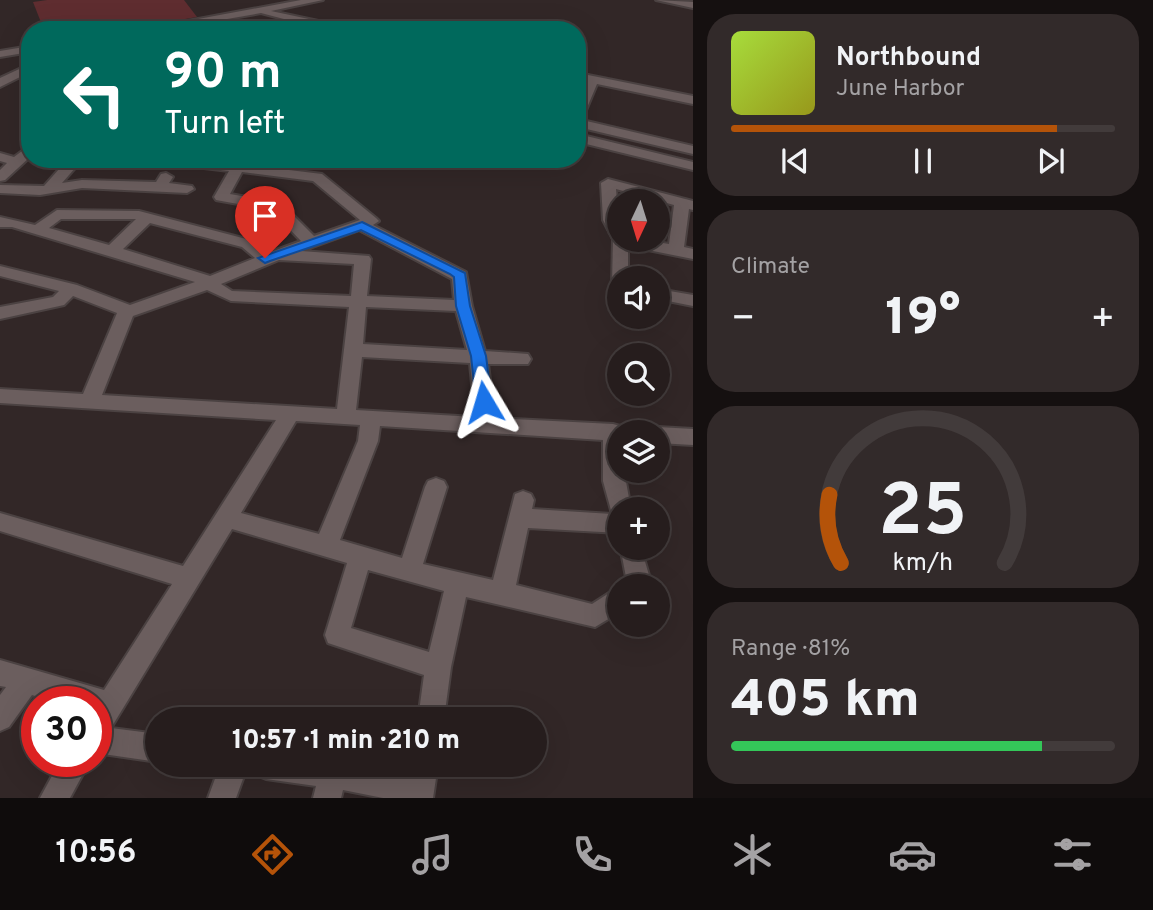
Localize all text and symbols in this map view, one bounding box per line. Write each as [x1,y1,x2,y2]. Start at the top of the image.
text: Northbound [836,42,981,75]
text: 90 m [164,44,282,106]
icon: left [49,49,140,140]
text: June Harbor [836,75,964,104]
text: Turn left [164,105,285,145]
icon: previous [776,142,814,180]
icon: pause [904,142,942,180]
icon: next [1032,142,1070,180]
pin [235,186,295,258]
north arrow [607,189,670,252]
map controls [607,189,670,637]
icon: arrive [246,197,284,235]
text: Climate [731,253,810,282]
button: sound [607,266,670,329]
text: 19° [885,287,961,353]
text: − [731,296,756,345]
text: + [1090,296,1115,345]
button: search [607,343,670,406]
position arrow [447,365,521,439]
button: layers [607,420,670,483]
text: 25 [879,469,968,561]
button: + [607,497,670,560]
text: km/h [893,548,953,580]
button: − [607,574,670,637]
text: Range · 81% [731,635,850,664]
text: 405 km [731,669,920,735]
speed limit sign: 30 [21,686,112,777]
text: 10:57 · 1 min · 210 m [232,725,460,758]
icon: directions [248,830,297,879]
icon: music [408,830,457,879]
icon: phone [568,830,617,879]
icon: climate [728,830,777,879]
icon: car [888,830,937,879]
icon: filters [1048,830,1097,879]
text: 10:56 [56,834,136,874]

